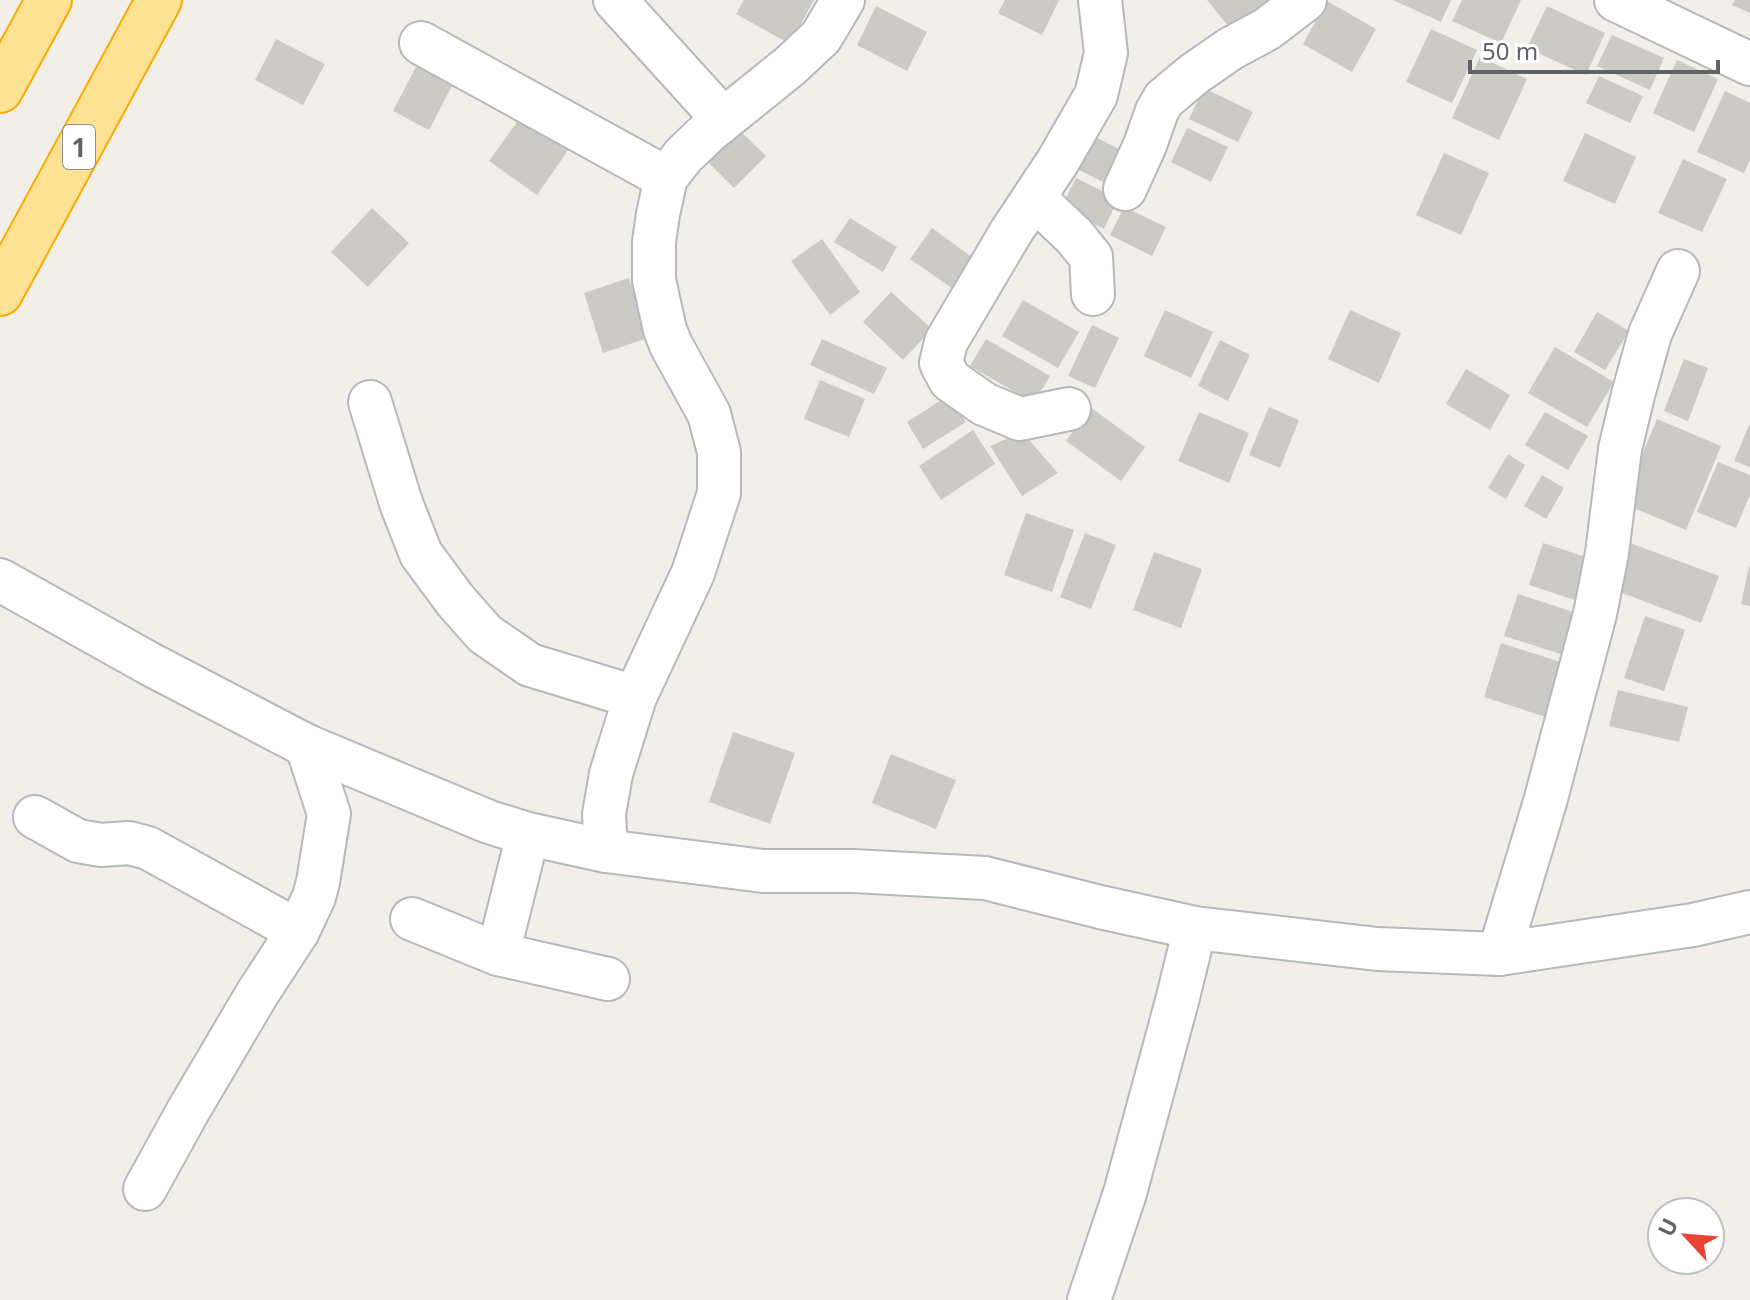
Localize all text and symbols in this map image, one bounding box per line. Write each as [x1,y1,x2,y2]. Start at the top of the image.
scale bar [1470,24,1718,74]
text: 50 m [1482,34,1538,67]
road number: 1 [63,125,95,169]
north arrow [1646,1196,1726,1276]
text: U [1650,1213,1684,1241]

